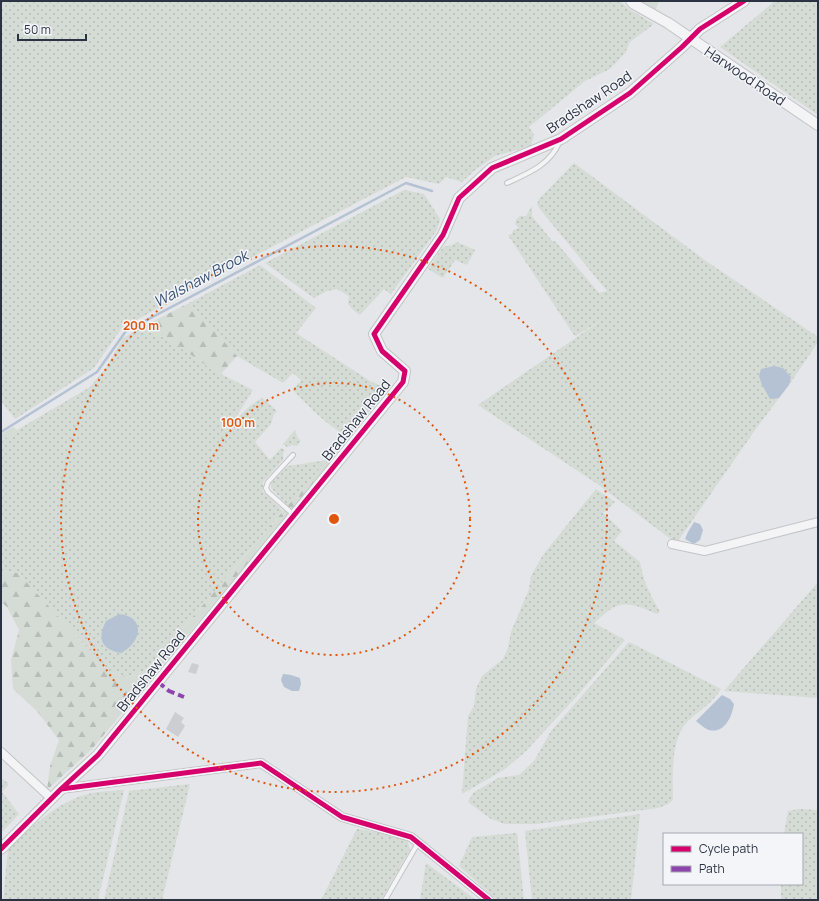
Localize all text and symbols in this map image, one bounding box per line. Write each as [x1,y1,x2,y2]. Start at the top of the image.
scale bar [18,16,86,42]
text: 50 m [24,21,51,38]
street label: Harwood Road [701,42,789,110]
street label: Bradshaw Road [542,66,635,137]
water label: Walshaw Brook [150,244,254,312]
text: 200 m [123,317,159,334]
street label: Bradshaw Road [317,375,394,464]
text: 100 m [221,414,255,431]
centre of rings [327,512,341,526]
street label: Bradshaw Road [112,626,189,715]
legend [663,833,803,885]
text: Cycle path [699,840,758,857]
text: Path [699,860,725,877]

